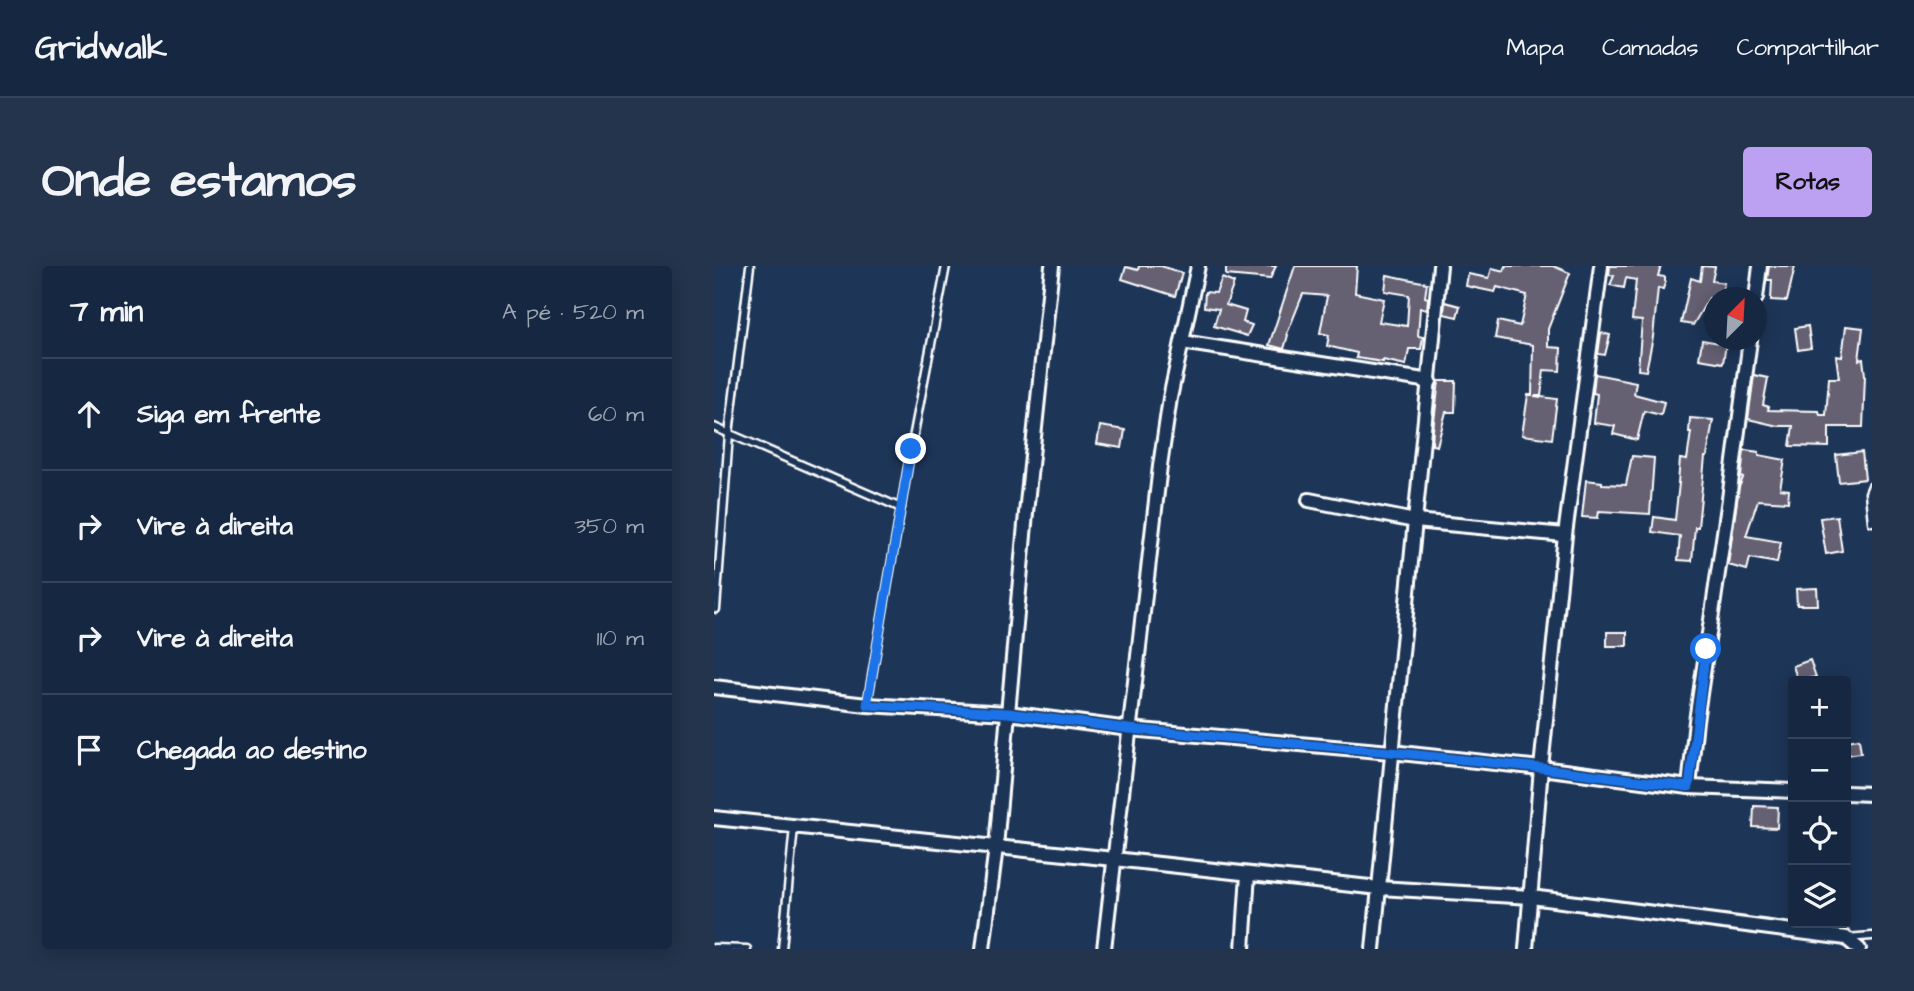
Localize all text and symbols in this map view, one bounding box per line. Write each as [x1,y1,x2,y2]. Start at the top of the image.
text: Gridwalk [35,25,167,71]
text: Mapa [1506,31,1564,65]
text: Camadas [1602,31,1699,65]
text: Compartilhar [1737,31,1879,65]
button: Rotas [1743,147,1872,217]
text: Onde estamos [42,148,357,216]
north arrow [1704,287,1767,350]
text: 7 min [70,291,143,333]
text: A pé · 520 m [502,296,644,328]
icon: ahead [70,395,108,433]
text: Siga em frente [137,396,321,432]
text: 60 m [588,398,644,430]
route end [895,433,926,464]
icon: right [70,507,108,545]
text: Vire à direita [137,508,293,544]
text: 350 m [574,510,644,542]
icon: right [70,619,108,657]
text: Vire à direita [137,620,293,656]
text: 110 m [596,622,644,654]
route start [1690,633,1721,664]
map controls [1788,676,1851,928]
button: + [1788,676,1851,739]
icon: arrive [70,731,108,769]
text: Chegada ao destino [137,732,367,768]
button: − [1788,739,1851,802]
button: locate [1788,802,1851,865]
button: layers [1788,865,1851,928]

